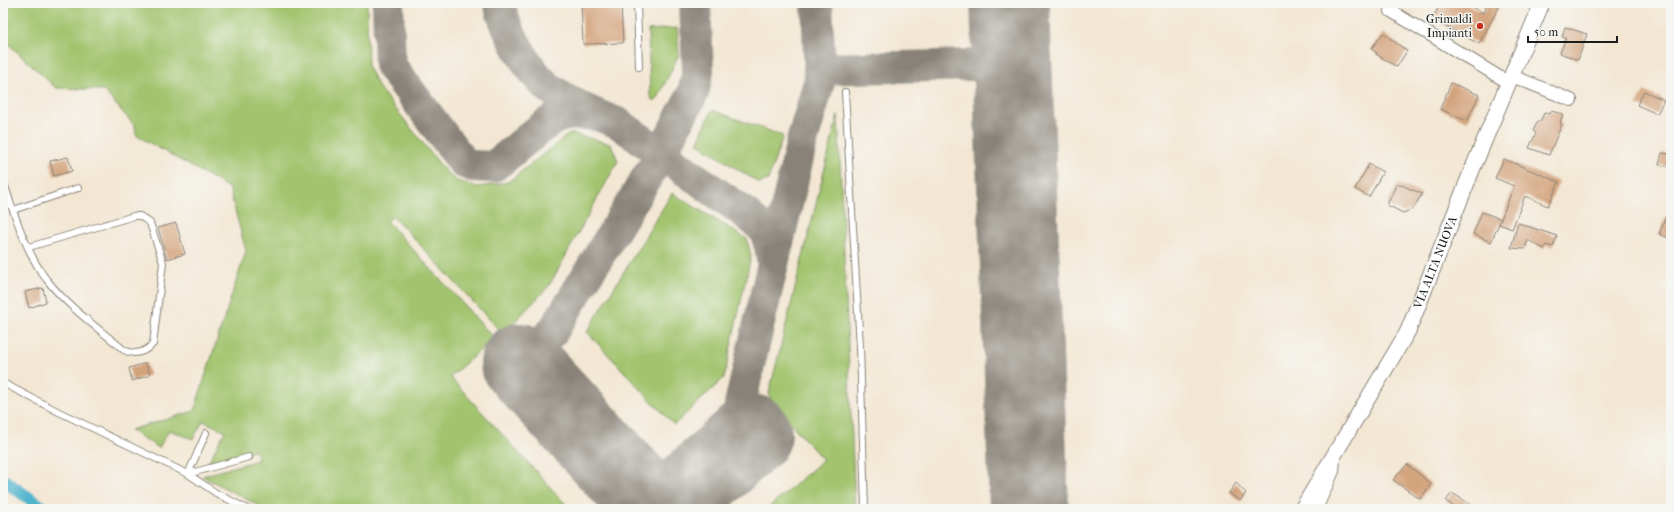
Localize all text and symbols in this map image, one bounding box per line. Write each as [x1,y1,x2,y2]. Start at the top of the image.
place label: Grimaldi Impianti [1426,12,1472,40]
scale bar [1528,18,1617,44]
marker: Grimaldi Impianti [1475,21,1485,31]
text: 50 m [1534,25,1558,39]
street label: VIA ALTA NUOVA [1410,214,1460,311]

